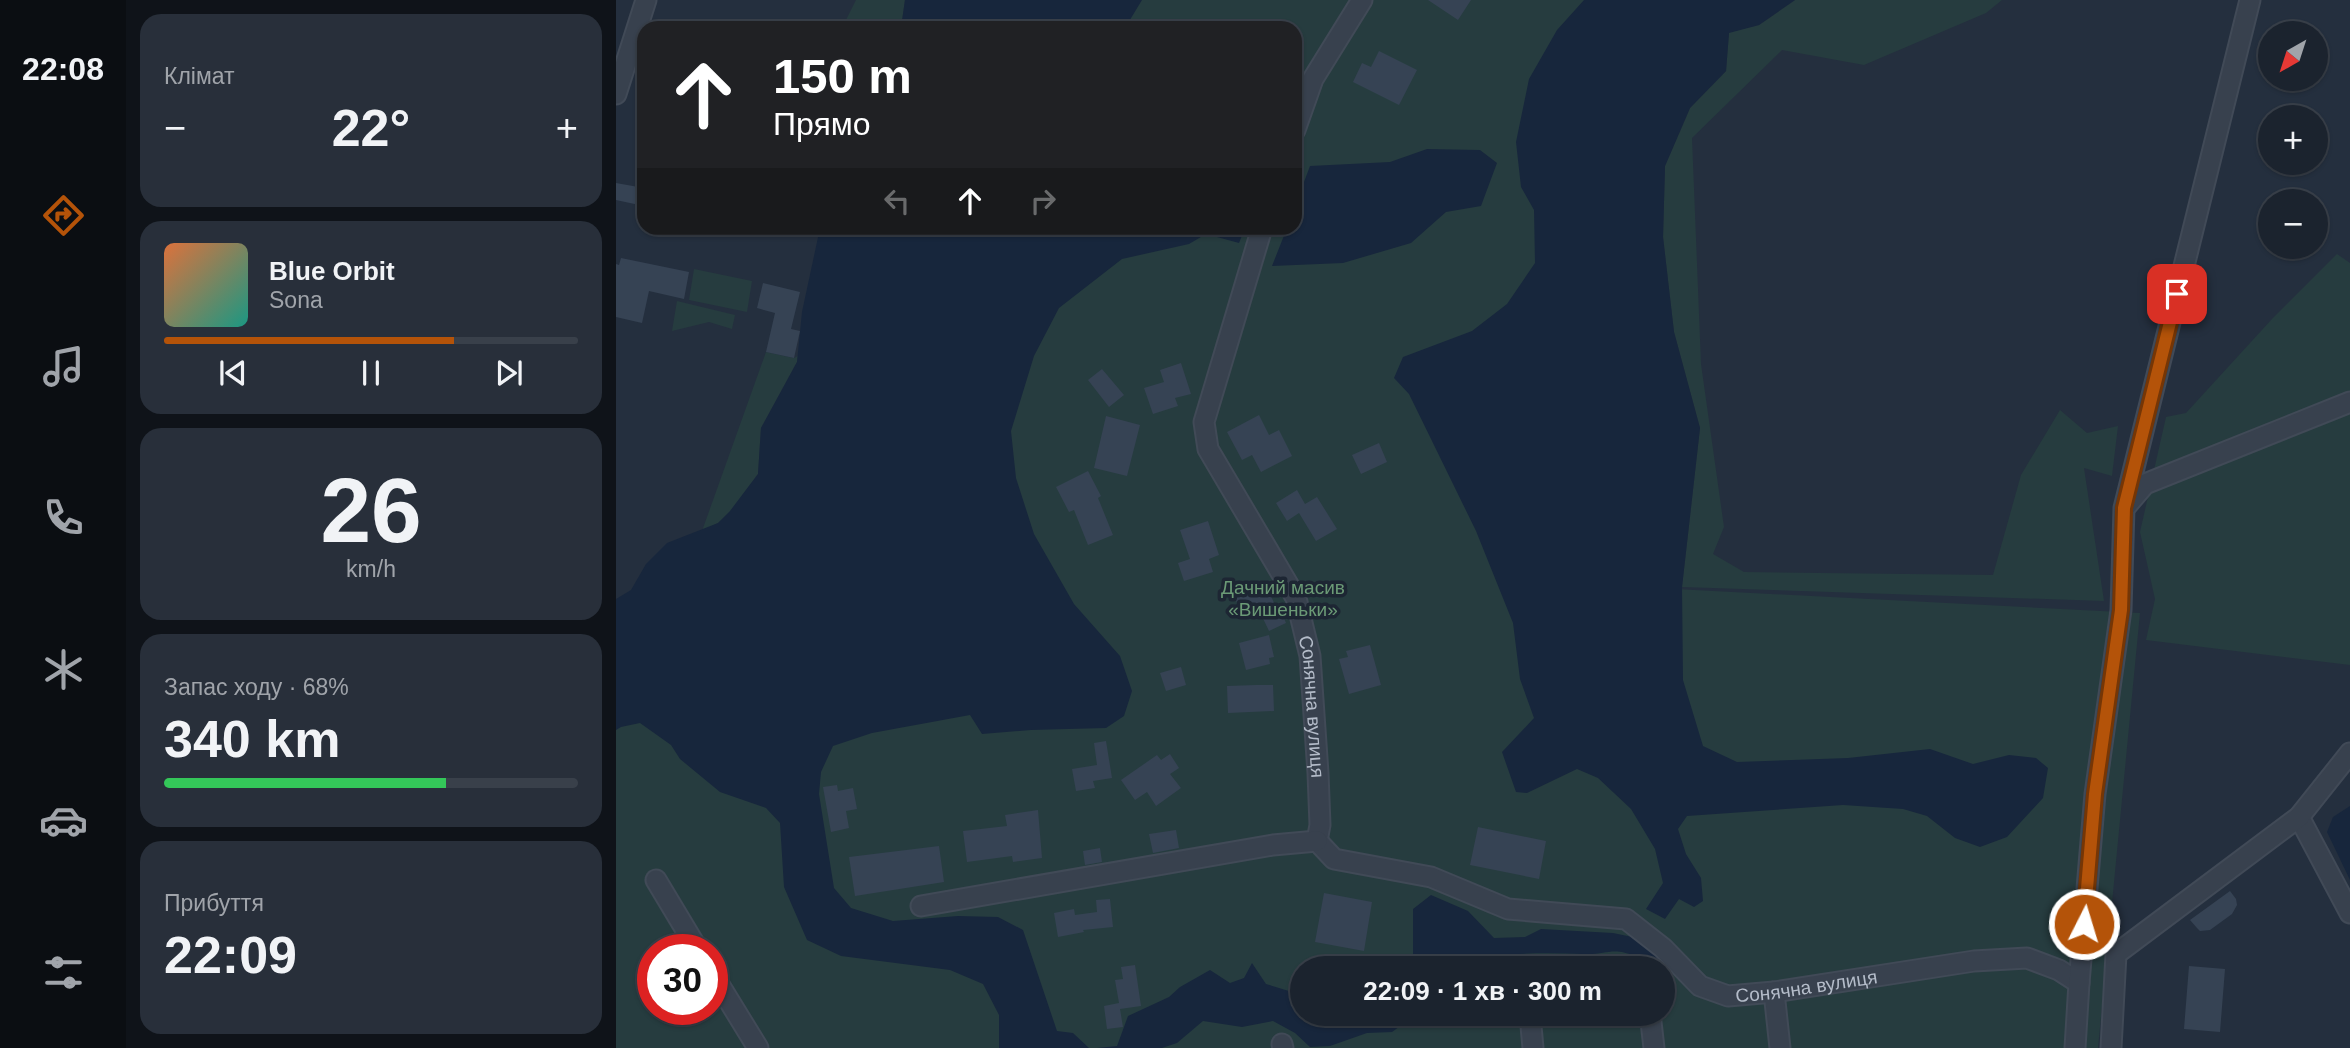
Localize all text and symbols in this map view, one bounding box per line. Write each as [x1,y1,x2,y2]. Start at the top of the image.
north arrow [2258,21,2328,91]
map controls [2258,21,2328,259]
icon: ahead [658,49,749,140]
text: 150 m [773,49,912,103]
text: 22:08 [22,51,104,87]
text: Клімат [164,63,235,89]
text: 22° [332,99,410,157]
button: + [2258,105,2328,175]
text: Прямо [773,106,871,142]
text: − [164,107,186,149]
text: + [556,107,578,149]
icon: left [878,182,916,220]
icon: ahead [951,182,989,220]
icon: right [1024,182,1062,220]
button: − [2258,189,2328,259]
icon: directions [39,191,88,240]
text: Blue Orbit [269,256,395,286]
pin [2147,264,2207,324]
icon: arrive [2158,275,2196,313]
text: Sona [269,287,323,313]
icon: music [39,342,88,391]
icon: previous [214,354,252,392]
icon: pause [352,354,390,392]
icon: next [490,354,528,392]
text: 26 [320,460,422,561]
icon: phone [39,493,88,542]
text: km/h [346,556,396,582]
park label: Дачний масив «Вишеньки» [1221,577,1345,620]
street label: Сонячна вулиця [1294,633,1328,779]
icon: climate [39,645,88,694]
text: Запас ходу · 68% [164,674,349,700]
text: 340 km [164,710,340,768]
icon: car [39,796,88,845]
position arrow [2047,887,2121,961]
text: Прибуття [164,890,264,916]
text: 22:09 [164,926,297,984]
speed limit sign: 30 [637,934,728,1025]
icon: filters [39,948,88,997]
street label: Сонячна вулиця [1735,966,1879,1006]
text: 22:09 · 1 хв · 300 m [1363,976,1602,1006]

